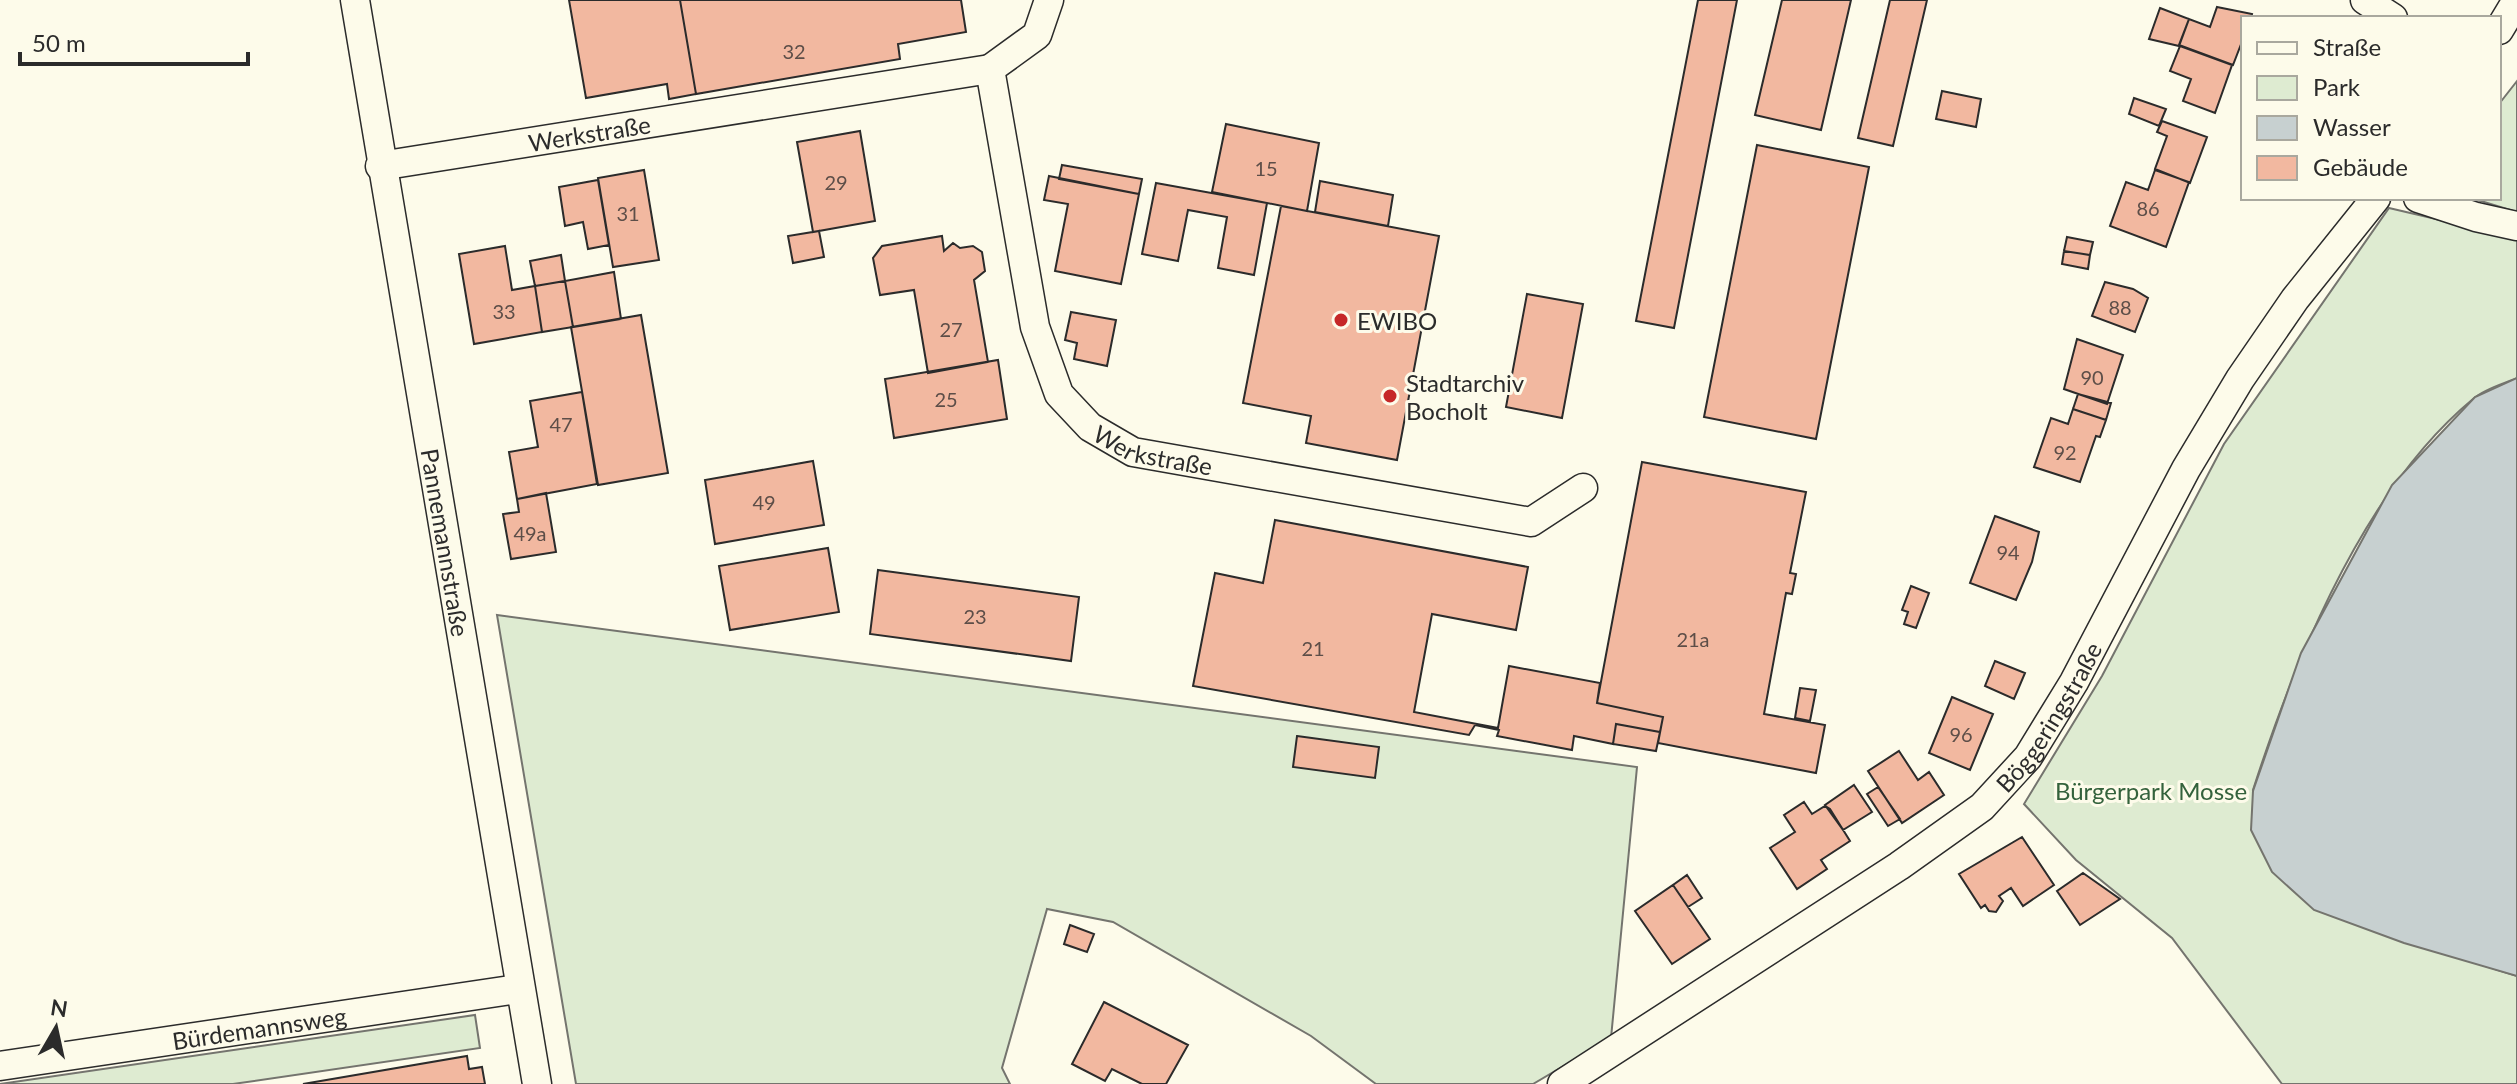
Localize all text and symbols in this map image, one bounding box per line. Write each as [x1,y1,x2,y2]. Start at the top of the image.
scale bar [20,16,248,66]
legend [2241,16,2501,200]
text: 50 m [32,28,86,57]
text: Straße [2313,32,2381,61]
house number: 32 [782,39,806,63]
text: Park [2313,72,2361,101]
street label: Werkstraße [526,109,653,157]
text: Wasser [2313,112,2391,141]
text: Gebäude [2313,152,2408,181]
house number: 15 [1254,156,1278,180]
house number: 29 [824,170,848,194]
house number: 86 [2136,196,2160,220]
house number: 31 [616,201,640,225]
house number: 88 [2108,295,2132,319]
house number: 33 [492,299,516,323]
place label: EWIBO [1357,306,1437,335]
marker: EWIBO [1332,311,1350,329]
house number: 27 [939,317,963,341]
house number: 90 [2080,365,2104,389]
place label: Stadtarchiv Bocholt [1406,368,1525,425]
house number: 25 [934,387,958,411]
marker: Stadtarchiv Bocholt [1381,387,1399,405]
house number: 47 [549,412,573,436]
street label: Werkstraße [1089,418,1215,480]
house number: 92 [2053,440,2077,464]
street label: Pannemannstraße [416,446,476,639]
house number: 49 [752,490,776,514]
house number: 49a [513,521,547,545]
house number: 94 [1996,540,2020,564]
house number: 23 [963,604,987,628]
house number: 21a [1676,627,1710,651]
house number: 21 [1301,636,1325,660]
street label: Böggeringstraße [1989,637,2107,797]
house number: 96 [1949,722,1973,746]
park label: Bürgerpark Mosse [2055,776,2247,805]
north arrow [16,988,96,1068]
text: N [49,993,70,1022]
street label: Bürdemannsweg [170,1000,348,1055]

